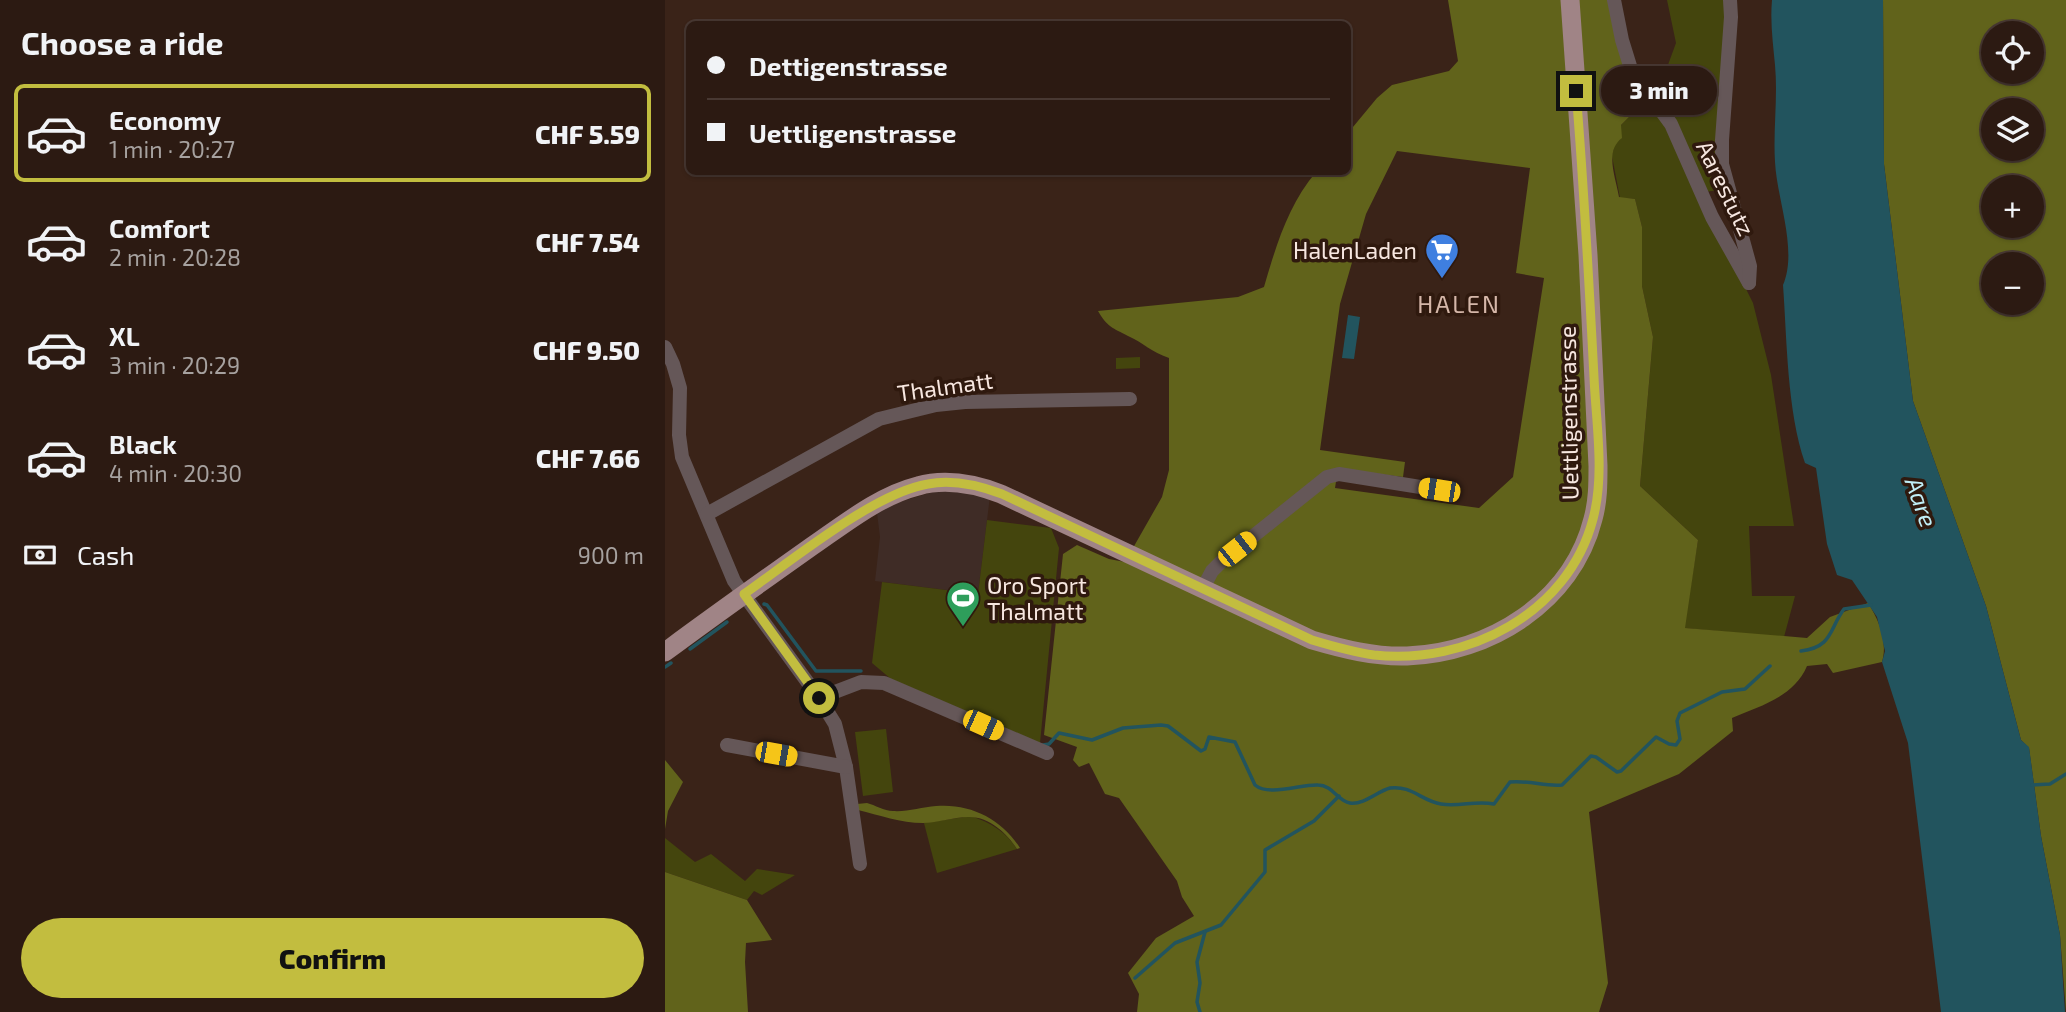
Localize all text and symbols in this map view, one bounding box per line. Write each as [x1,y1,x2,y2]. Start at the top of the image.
map controls [1981,21,2044,315]
button: locate [1981,21,2044,84]
text: Choose a ride [21,23,224,61]
text: Dettigenstrasse [749,50,948,81]
callout: 3 min [1601,66,1716,116]
route end [1560,75,1592,107]
text: 3 min [1629,76,1689,104]
button: layers [1981,98,2044,161]
icon: car [25,102,88,165]
text: Economy [109,104,221,135]
text: Uettligenstrasse [749,117,956,148]
text: CHF 5.59 [535,118,640,149]
text: 1 min · 20:27 [109,135,235,163]
street label: Aarestutz [1691,136,1761,240]
button: + [1981,175,2044,238]
icon: car [25,210,88,273]
text: Comfort [109,212,210,243]
text: CHF 7.54 [535,226,640,257]
supermarket icon: HalenLaden [1423,231,1461,280]
place label: HalenLaden [1293,236,1417,264]
text: 2 min · 20:28 [109,243,241,271]
button: − [1981,252,2044,315]
district label: HALEN [1417,289,1501,318]
icon: car [25,318,88,381]
text: XL [109,320,140,351]
street label: Uettligenstrasse [1552,326,1584,500]
text: CHF 9.50 [533,334,640,365]
text: 3 min · 20:29 [109,351,240,379]
street label: Thalmatt [895,365,995,407]
icon: car [25,426,88,489]
text: Black [109,428,177,459]
text: CHF 7.66 [536,442,640,473]
text: 4 min · 20:30 [109,459,242,487]
water label: Aare [1899,472,1944,531]
car [1417,476,1462,504]
car [1214,528,1261,570]
icon: cash [21,536,59,574]
text: Cash [77,539,134,570]
text: 900 m [578,541,644,569]
place label: Oro Sport Thalmatt [987,571,1087,625]
sports icon: Oro Sport Thalmatt [944,579,982,628]
route start [803,682,835,714]
car [960,707,1007,743]
car [754,740,799,768]
button: Confirm [21,918,644,998]

